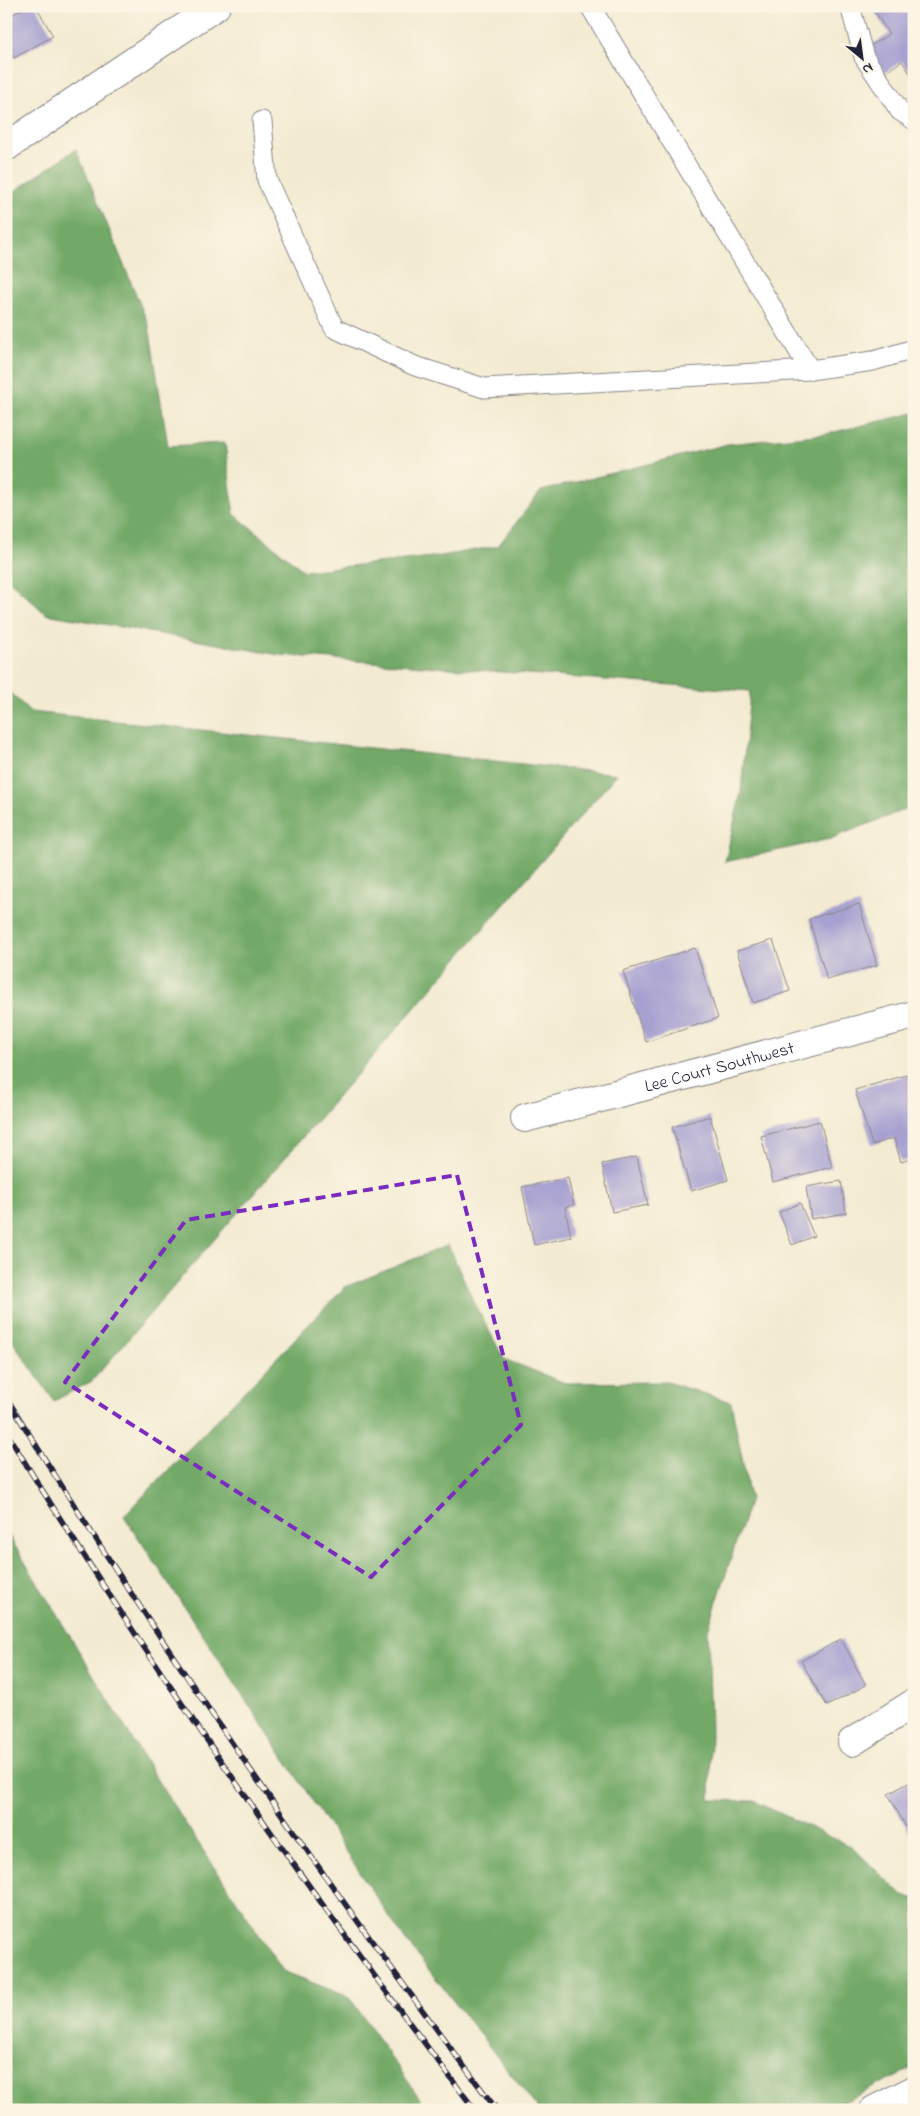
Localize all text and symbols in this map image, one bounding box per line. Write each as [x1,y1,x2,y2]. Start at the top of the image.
north arrow [838,32,888,82]
text: N [858,57,877,80]
street label: Lee Court Southwest [642,1036,798,1101]

